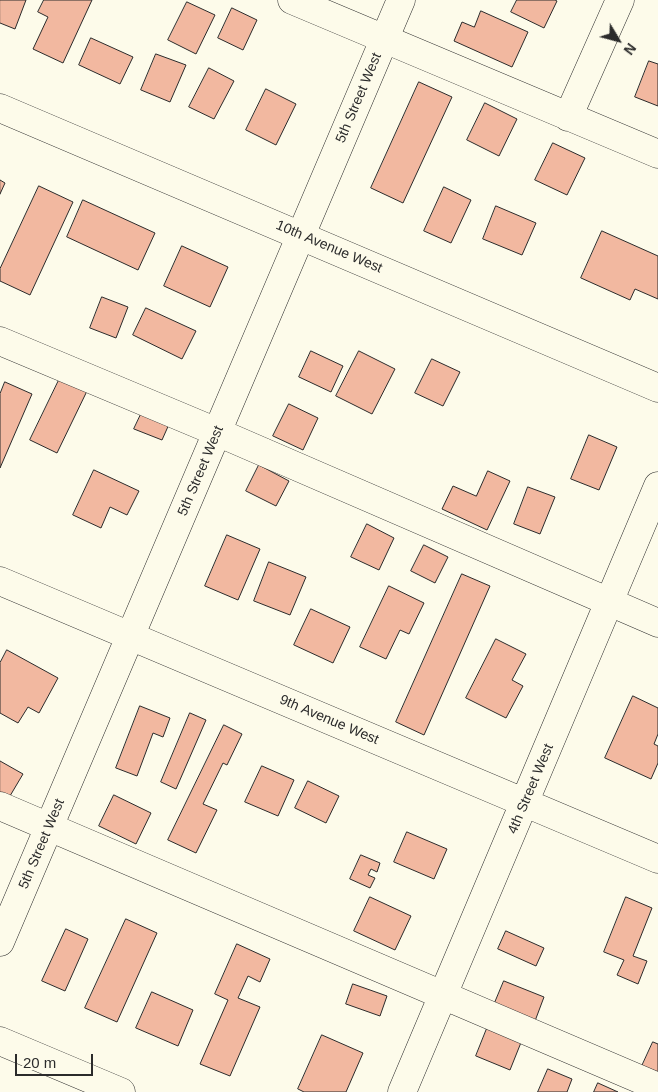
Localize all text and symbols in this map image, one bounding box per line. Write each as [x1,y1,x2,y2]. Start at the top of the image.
north arrow [593,15,643,65]
text: N [621,40,639,58]
street label: 5th Street West [332,50,386,146]
street label: 10th Avenue West [273,217,385,277]
street label: 5th Street West [174,423,228,519]
street label: 9th Avenue West [277,692,381,748]
street label: 4th Street West [504,741,558,837]
street label: 5th Street West [15,796,69,892]
scale bar [18,1044,95,1076]
text: 20 m [23,1054,56,1071]

